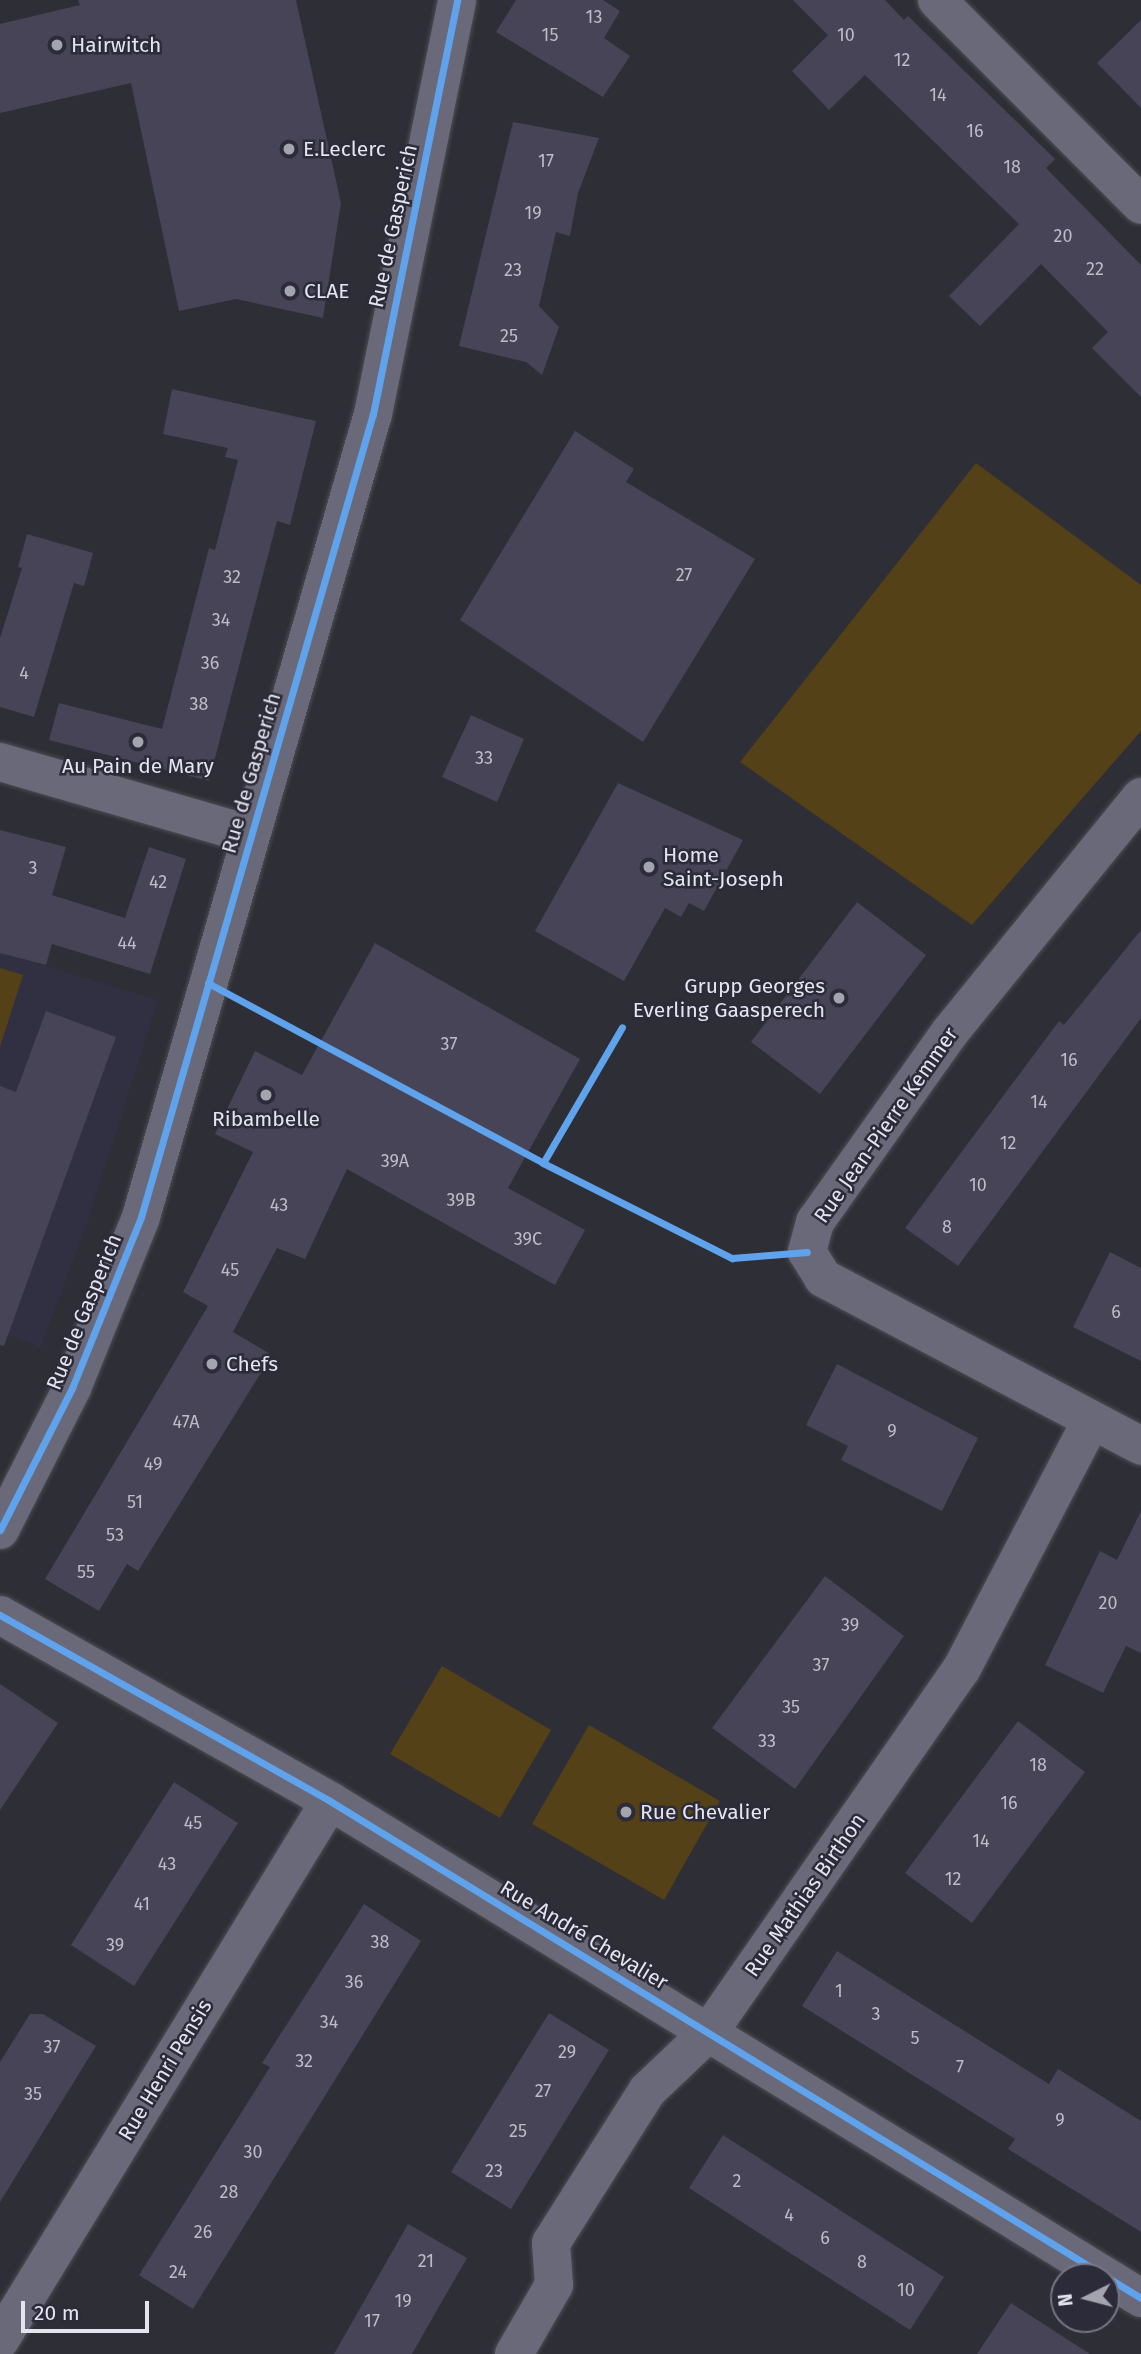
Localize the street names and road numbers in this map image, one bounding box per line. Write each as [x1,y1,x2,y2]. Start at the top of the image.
street label: Rue de Gasperich [363,142,423,310]
street label: Rue de Gasperich [216,690,286,856]
street label: Rue Jean-Pierre Kemmer [809,1022,963,1228]
street label: Rue de Gasperich [41,1230,127,1394]
street label: Rue Mathias Birthon [739,1809,871,1981]
street label: Rue André Chevalier [495,1875,673,1995]
street label: Rue Henri Pensis [113,1995,217,2145]

